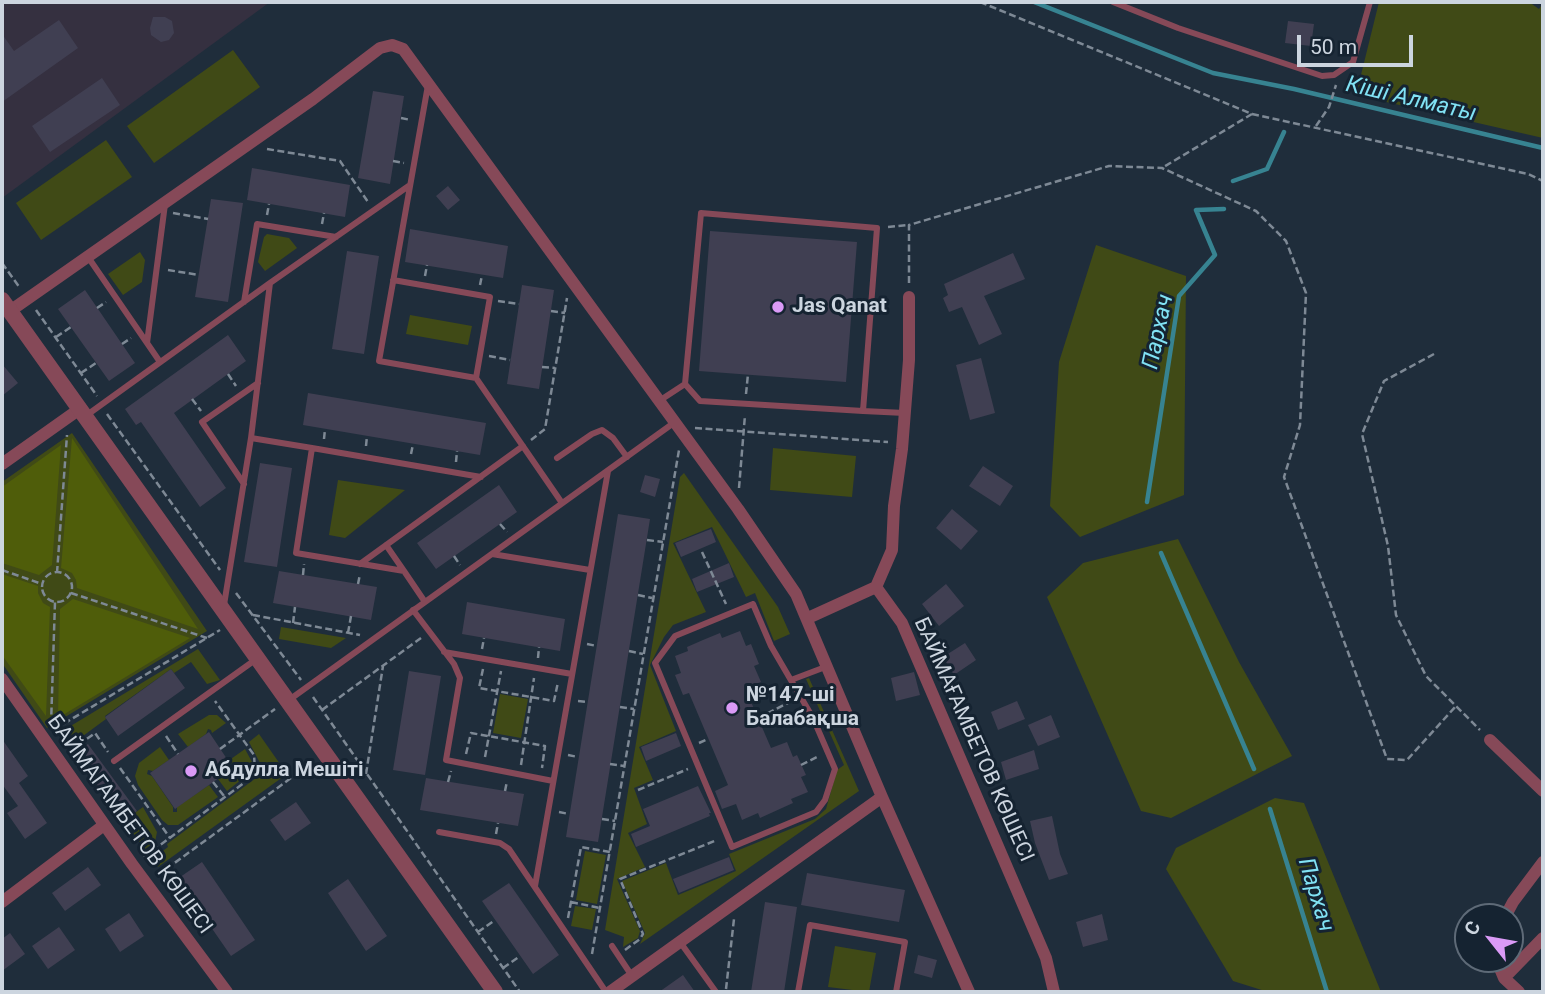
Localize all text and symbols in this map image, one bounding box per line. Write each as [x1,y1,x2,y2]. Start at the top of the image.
scale bar [1300,21,1416,65]
text: 50 m [1310,35,1357,59]
water label: Кіші Алматы [1343,72,1479,128]
water label: Пархач [1138,292,1180,372]
place label: Jas Qanat [792,294,887,320]
marker: Jas Qanat [770,299,786,315]
street label: БАЙМАҒАМБЕТОВ КӨШЕСІ [908,614,1038,866]
place label: №147-ші Балабақша [746,683,859,733]
marker: №147-ші Балабақша [724,700,740,716]
street label: БАЙМАГАМБЕТОВ КӨШЕСІ [41,710,217,940]
place label: Абдулла Мешіті [205,758,364,784]
marker: Абдулла Мешіті [183,763,199,779]
water label: Пархач [1291,855,1339,935]
north arrow [1454,903,1524,973]
text: С [1459,917,1485,939]

